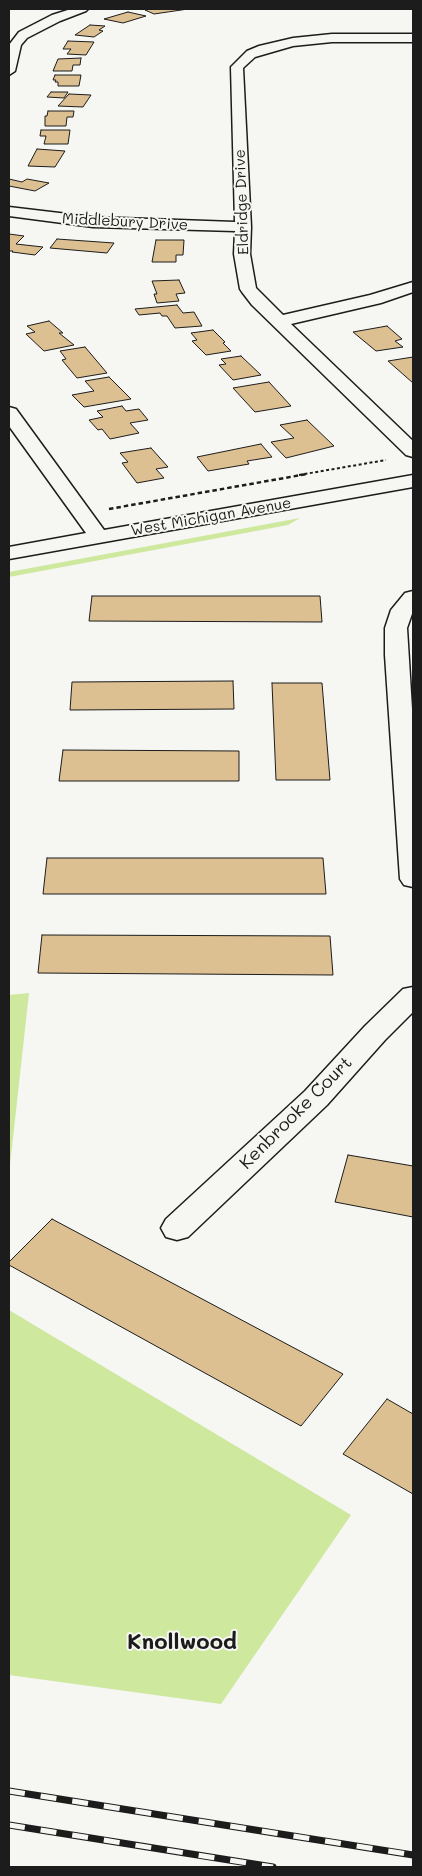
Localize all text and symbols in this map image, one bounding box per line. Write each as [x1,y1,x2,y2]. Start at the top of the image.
street label: Eldridge Drive [231,149,253,255]
street label: Middlebury Drive [62,210,188,234]
street label: West Michigan Avenue [129,494,293,540]
street label: Kenbrooke Court [235,1052,357,1174]
district label: Knollwood [127,1629,237,1655]

